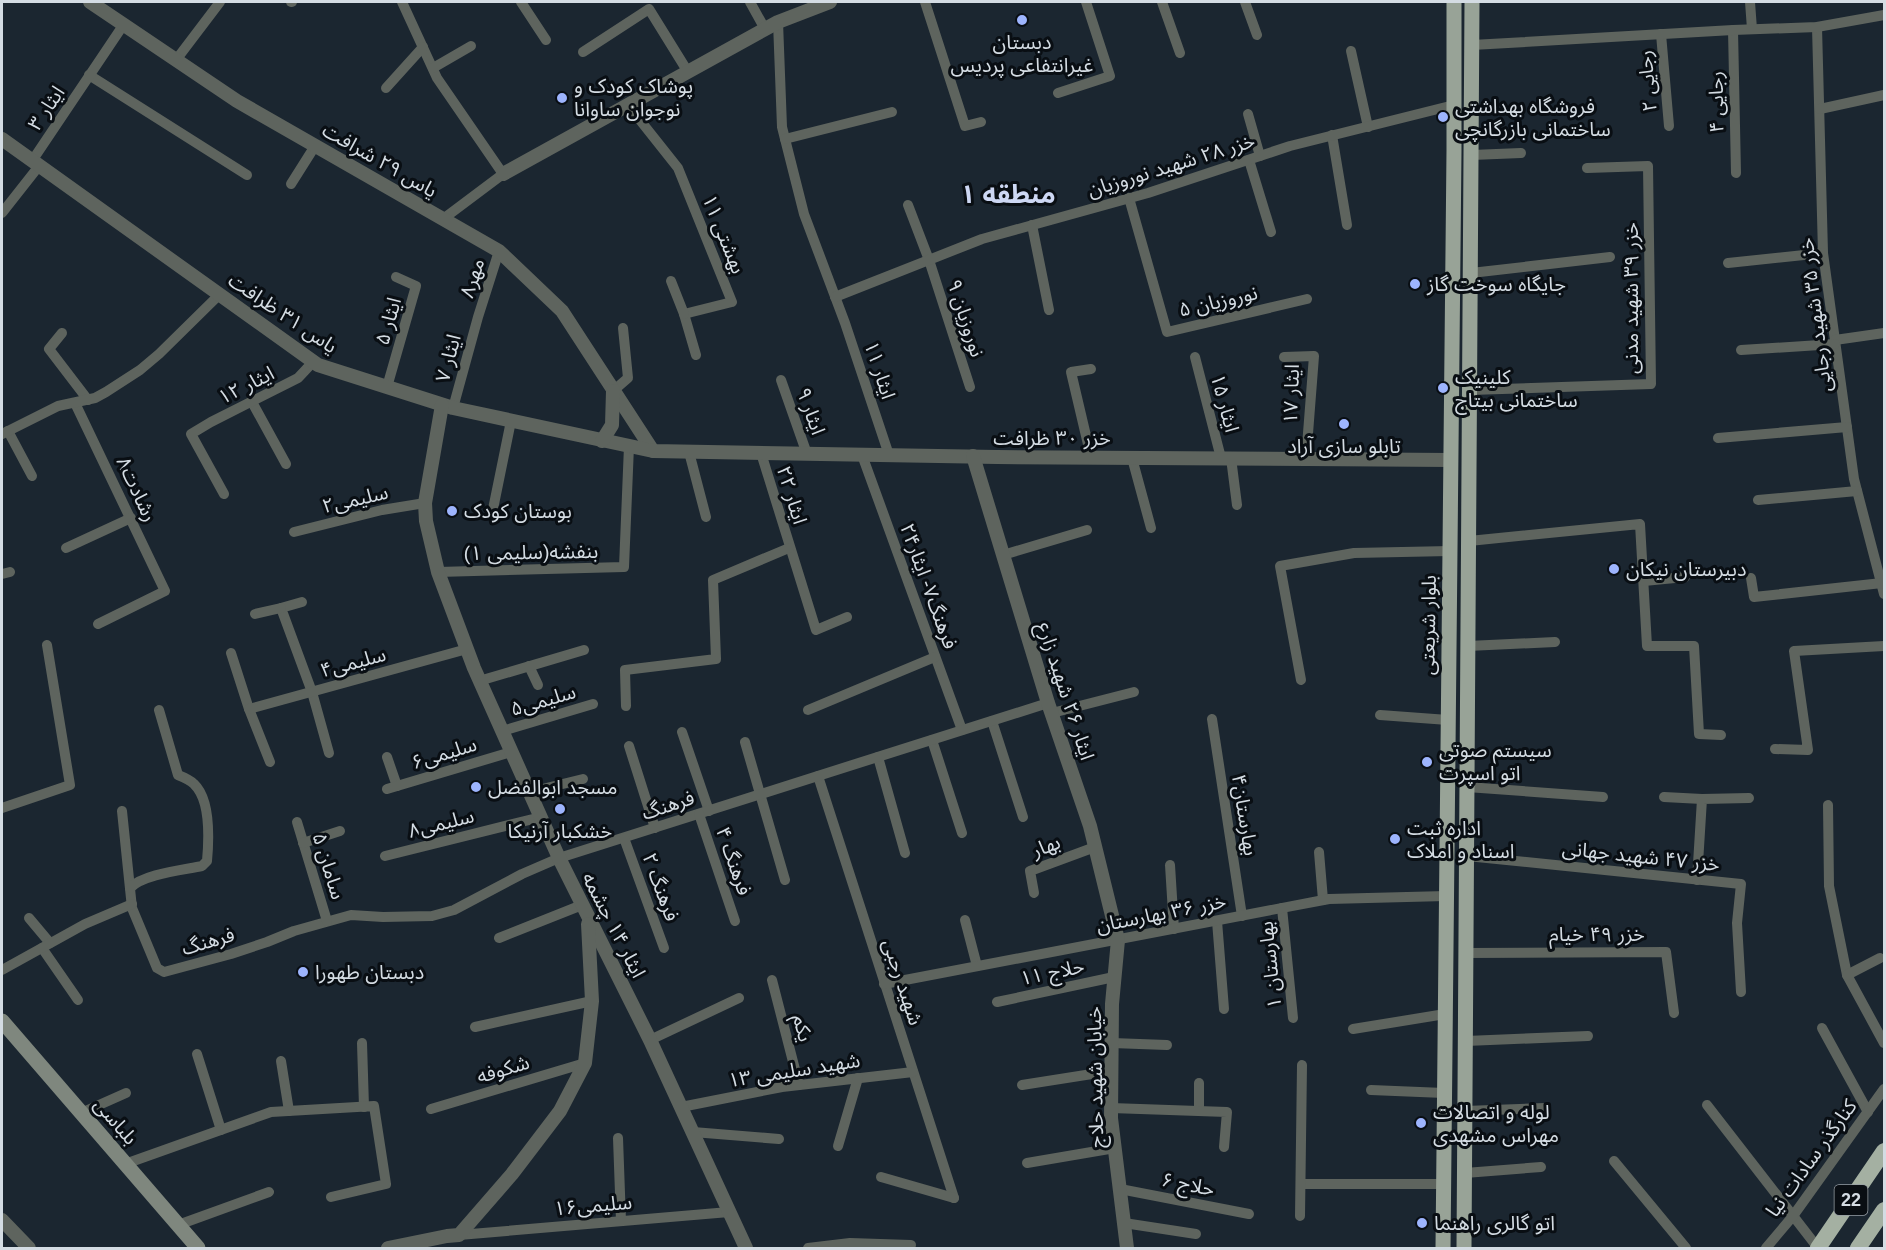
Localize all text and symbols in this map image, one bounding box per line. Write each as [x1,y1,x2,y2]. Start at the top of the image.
marker: دبستان غیرانتفاعی پردیس [1015,13,1029,27]
place label: دبستان غیرانتفاعی پردیس [951,31,1093,78]
street label: رجایی ۲ [1633,49,1662,113]
street label: رجایی ۴ [1704,71,1729,133]
place label: پوشاک کودک و نوجوان ساوانا [574,75,693,121]
street label: ایثار ۳ [23,82,69,135]
marker: پوشاک کودک و نوجوان ساوانا [555,91,569,105]
place label: فروشگاه بهداشتی ساختمانی بازرگانچی [1455,95,1611,142]
marker: فروشگاه بهداشتی ساختمانی بازرگانچی [1436,110,1450,124]
street label: یاس ۲۹ شرافت [318,118,441,203]
street label: خزر ۲۸ شهید نوروزیان [1085,129,1258,202]
district label: منطقه ۱ [960,179,1056,209]
street label: بهشتی ۱۱ [697,191,750,277]
street label: خزر ۳۹ شهید مدنی [1620,222,1643,374]
street label: خزر ۳۵ شهید رجایی [1795,236,1836,393]
street label: مهر۸ [455,256,490,301]
street label: یاس ۳۱ ظرافت [224,269,342,358]
place label: جایگاه سوخت گاز [1426,273,1566,296]
street label: نوروزیان ۹ [942,276,989,360]
marker: جایگاه سوخت گاز [1408,277,1422,291]
street label: نوروزیان ۵ [1176,281,1260,322]
street label: ایثار ۵ [371,295,406,348]
street label: ایثار ۷ [431,332,466,384]
street label: ایثار ۱۱ [859,338,900,402]
street label: ایثار ۱۲ [214,362,278,409]
street label: ایثار ۱۷ [1279,364,1304,424]
place label: کلینیک ساختمانی بیتاج [1455,366,1578,415]
street label: ایثار ۱۵ [1206,371,1243,435]
marker: کلینیک ساختمانی بیتاج [1436,381,1450,395]
street label: ایثار ۹ [791,385,830,438]
marker: تابلو سازی آراد [1337,417,1351,431]
street label: خزر ۳۰ ظرافت [993,427,1111,450]
place label: تابلو سازی آراد [1287,435,1401,458]
street label: رشادت۸ [112,453,162,525]
street label: ایثار ۲۲ [772,463,811,527]
street label: سلیمی۲ [320,481,390,518]
place label: بوستان کودک [464,500,572,523]
marker: بوستان کودک [445,504,459,518]
street label: فرهنگ۷- ایثار۲۴ [895,520,962,652]
street label: بنفشه(سلیمی ۱) [464,540,599,565]
place label: دبیرستان نیکان [1626,558,1746,581]
marker: دبیرستان نیکان [1607,562,1621,576]
street label: بلوار شریعتی [1416,575,1441,675]
street label: ایثار ۲۶ شهید زارع [1029,619,1099,764]
street label: سلیمی۴ [318,643,388,682]
street label: سلیمی۵ [508,680,578,721]
street label: سلیمی۶ [409,733,479,774]
place label: سیستم صوتی اتو اسپرت [1439,739,1552,786]
marker: سیستم صوتی اتو اسپرت [1420,755,1434,769]
street label: بهارستان۴ [1227,773,1262,857]
place label: مسجد ابوالفضل [488,776,617,799]
marker: مسجد ابوالفضل [469,780,483,794]
street label: فرهنگ [639,786,697,825]
marker: خشکبار آرنیکا [553,802,567,816]
street label: سلیمی۸ [406,804,476,843]
place label: اداره ثبت اسناد و املاک [1407,817,1515,863]
place label: خشکبار آرنیکا [508,820,612,843]
street label: فرهنگ ۴ [711,824,756,898]
street label: سامان ۵ [308,830,350,902]
street label: بهار [1028,831,1064,863]
marker: اداره ثبت اسناد و املاک [1388,832,1402,846]
street label: خزر ۴۷ شهید جهانی [1561,837,1721,876]
street label: فرهنگ ۲ [638,850,683,924]
street label: ایثار ۱۴ چشمه [576,869,650,982]
street label: خزر ۳۶ بهارستان [1094,890,1228,937]
street label: بهارستان ۱ [1254,920,1287,1010]
street label: فرهنگ [179,923,237,960]
street label: خزر ۴۹ خیام [1549,923,1645,949]
street label: شهید رجبی [878,936,927,1028]
street label: حلاج ۱۱ [1018,954,1087,993]
place label: دبستان طهورا [315,961,424,984]
marker: دبستان طهورا [296,965,310,979]
street label: خیابان شهید حلاج [1083,1006,1111,1148]
street label: یکم [785,1012,817,1045]
street label: شهید سلیمی ۱۳ [726,1049,862,1092]
street label: شکوفه [474,1051,532,1088]
street label: بلباسی [89,1093,142,1149]
street label: کنارگذر سادات نیا [1761,1095,1862,1221]
place label: لوله و اتصالات مهراس مشهدی [1433,1101,1559,1147]
marker: لوله و اتصالات مهراس مشهدی [1414,1116,1428,1130]
street label: حلاج ۶ [1159,1168,1216,1204]
road number: 22 [1834,1185,1868,1215]
street label: سلیمی۱۶ [553,1191,633,1220]
place label: اتو گالری راهنما [1434,1212,1555,1235]
marker: اتو گالری راهنما [1415,1216,1429,1230]

